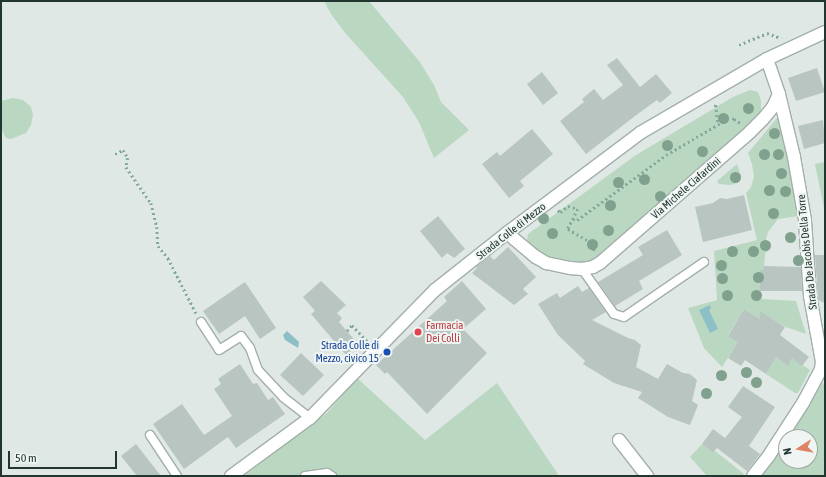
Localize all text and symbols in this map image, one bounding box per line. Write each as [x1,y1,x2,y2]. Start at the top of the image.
street label: Via Michele Ciafardini [649,154,723,222]
street label: Strada De Jacobis Della Torre [794,194,820,310]
street label: Strada Colle di Mezzo [474,200,548,262]
place label: Farmacia Dei Colli [426,319,463,345]
marker: Farmacia Dei Colli [413,327,423,337]
place label: Strada Colle di Mezzo, civico 15 [315,339,379,365]
marker: Strada Colle di Mezzo, civico 15 [382,347,392,357]
north arrow [778,429,818,469]
scale bar [10,443,119,469]
text: N [781,447,794,456]
text: 50 m [15,451,37,465]

